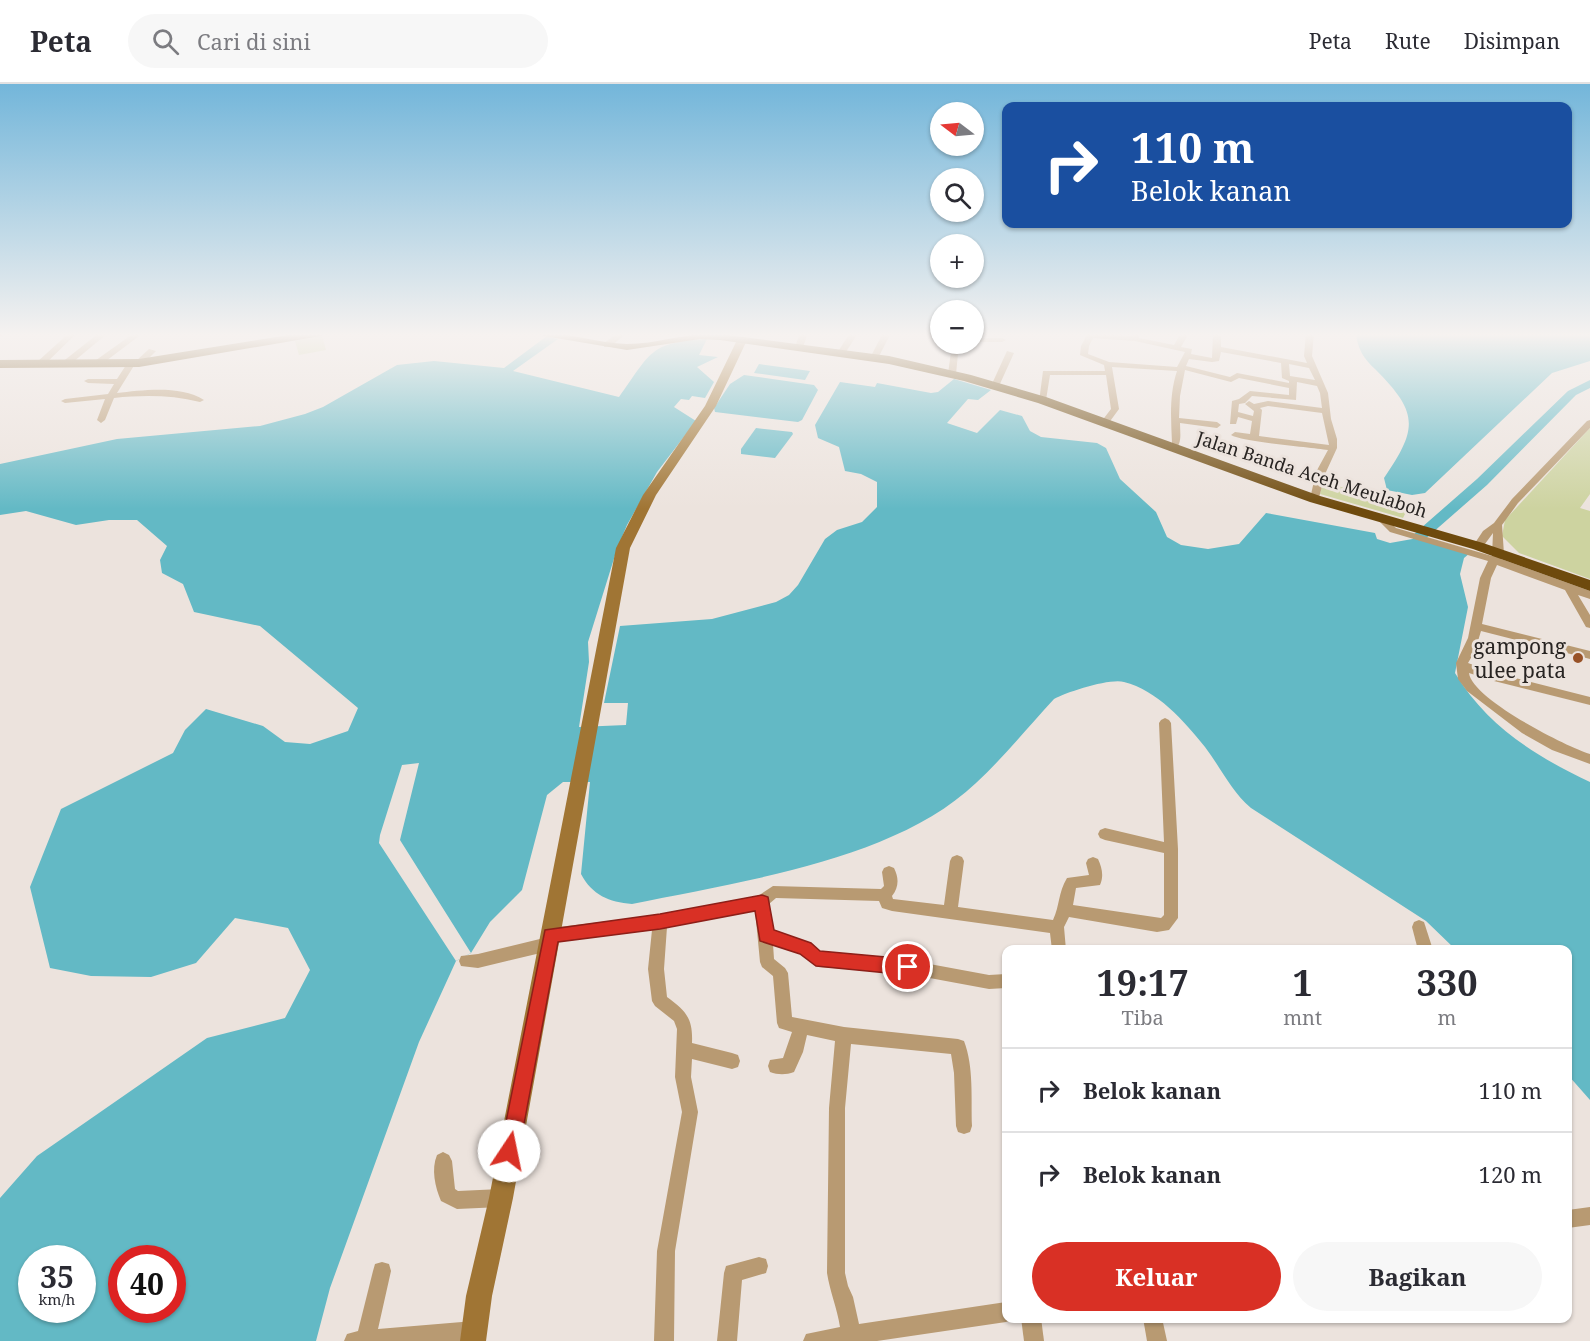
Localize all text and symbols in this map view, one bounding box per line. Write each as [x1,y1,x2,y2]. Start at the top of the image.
search box [128,14,548,68]
text: Peta [30,22,92,60]
icon: search [149,25,182,58]
text: Cari di sini [197,26,311,56]
text: Peta [1309,27,1352,55]
text: Rute [1385,27,1431,55]
text: Disimpan [1464,27,1560,55]
north arrow [930,102,984,156]
map controls [930,102,984,354]
text: 110 m [1131,118,1255,175]
icon: right [1032,126,1110,204]
button: search [930,168,984,222]
text: Belok kanan [1131,172,1291,209]
button: + [930,234,984,288]
button: − [930,300,984,354]
street label: Jalan Banda Aceh Meulaboh [1193,425,1431,523]
place label: gampong ulee pata [1473,632,1567,684]
marker: gampong ulee pata [1571,651,1585,665]
pin [882,941,933,992]
icon: arrive [891,950,924,983]
text: 19:17 [1096,958,1189,1007]
text: 1 [1292,958,1313,1007]
text: 330 [1417,958,1478,1007]
text: Tiba [1122,1004,1164,1031]
text: mnt [1283,1004,1322,1031]
text: m [1438,1004,1456,1031]
icon: right [1032,1074,1065,1107]
text: Belok kanan [1083,1075,1221,1105]
text: 110 m [1479,1075,1542,1105]
position arrow [477,1119,541,1183]
icon: right [1032,1158,1065,1191]
text: Belok kanan [1083,1159,1221,1189]
text: 120 m [1479,1159,1542,1189]
button: Keluar [1032,1242,1281,1311]
button: Bagikan [1293,1242,1542,1311]
speed limit sign: 40 [108,1245,186,1323]
text: 35 [40,1256,74,1297]
text: km/h [39,1289,75,1309]

